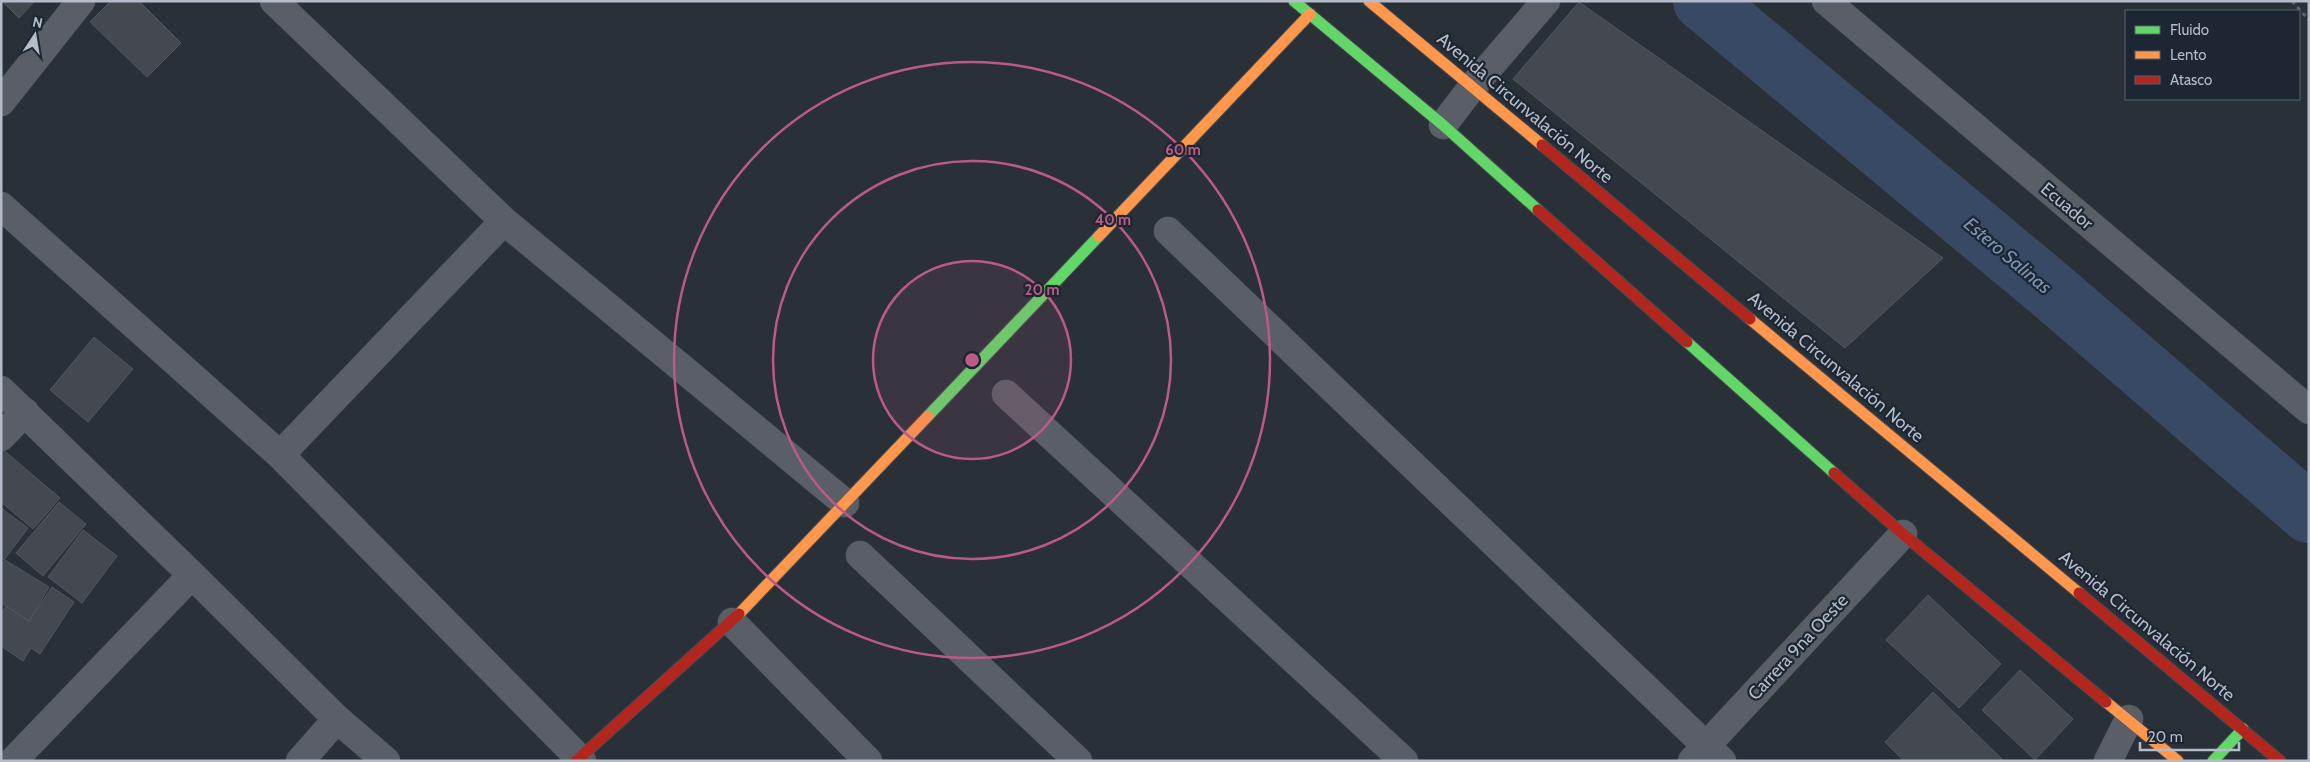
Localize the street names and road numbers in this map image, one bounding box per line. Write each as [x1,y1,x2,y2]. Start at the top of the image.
street label: Avenida Circunvalación Norte [1433,28,1617,188]
street label: Ecuador [2036,178,2098,234]
street label: Avenida Circunvalación Norte [1744,287,1928,447]
street label: Avenida Circunvalación Norte [2055,546,2239,706]
street label: Carrera 9na Oeste [1743,589,1853,705]

